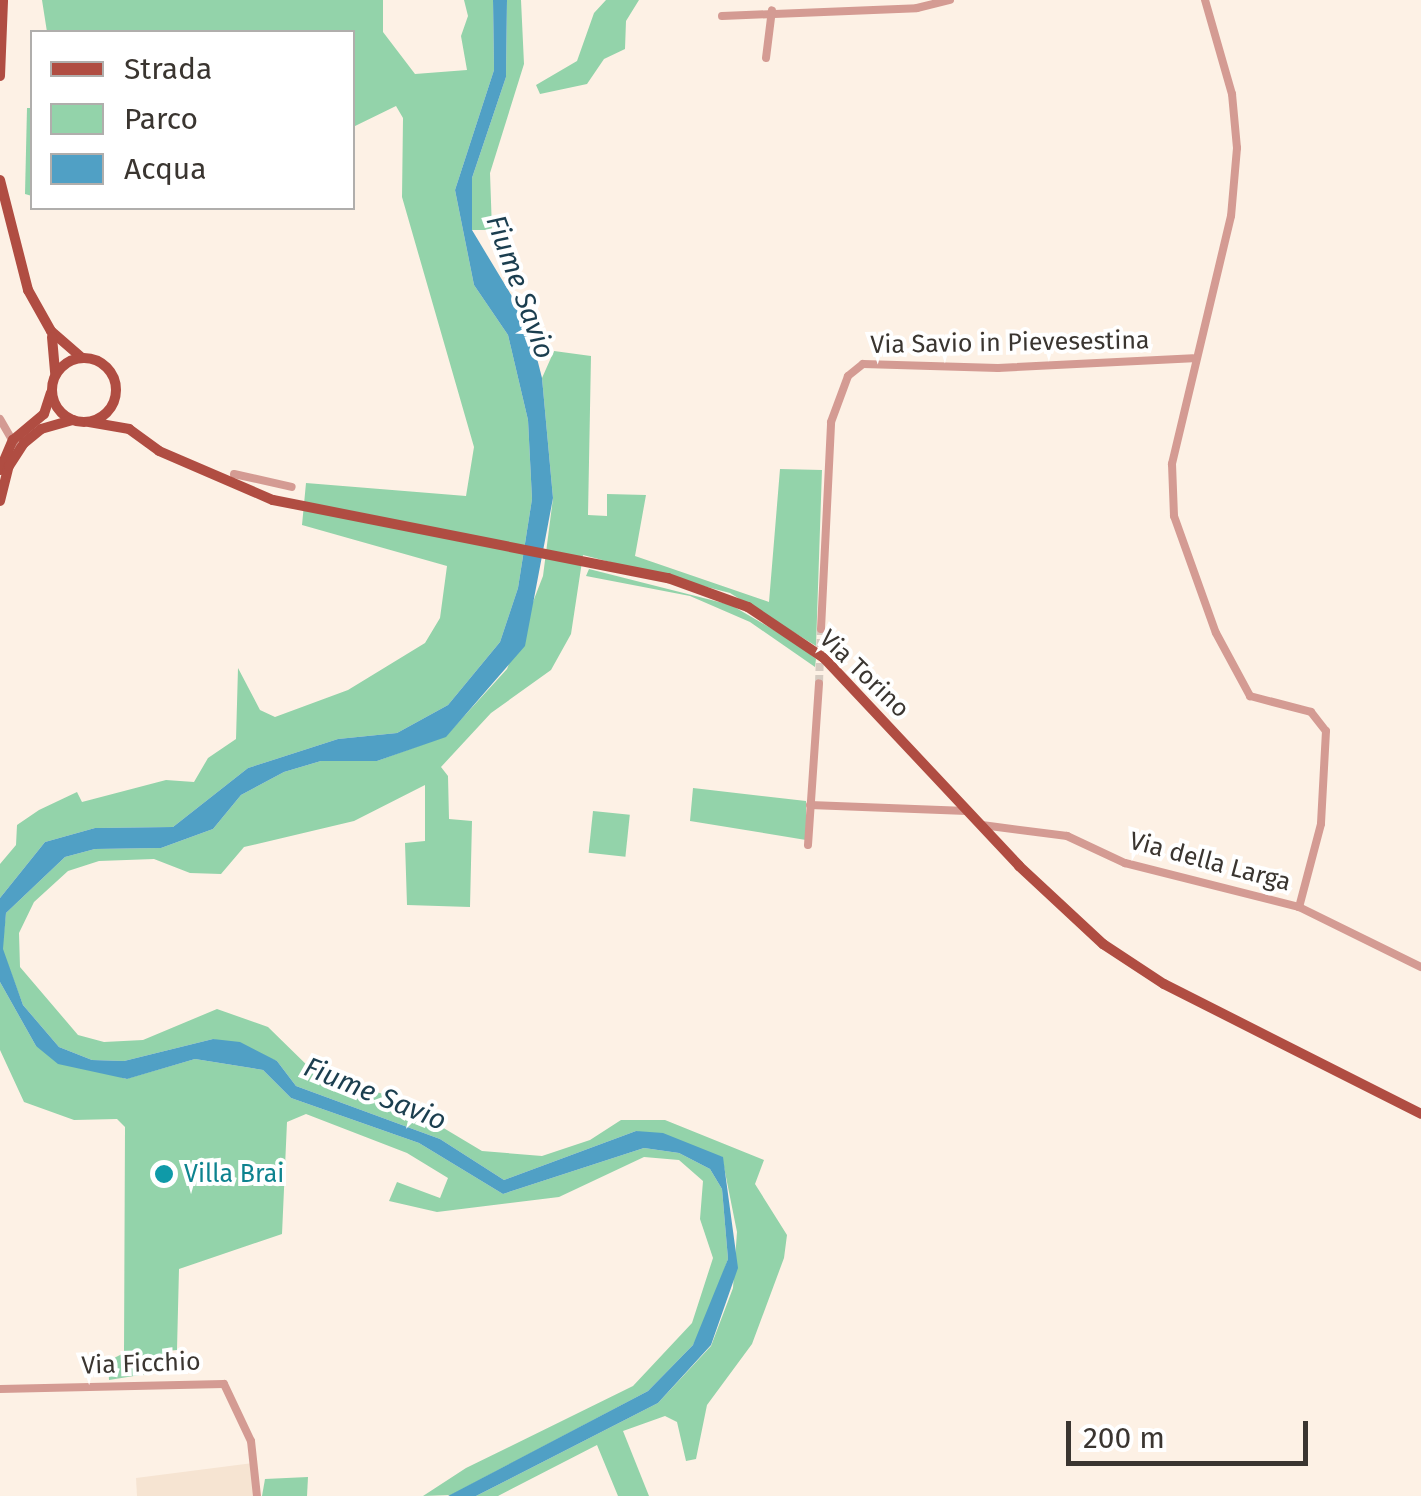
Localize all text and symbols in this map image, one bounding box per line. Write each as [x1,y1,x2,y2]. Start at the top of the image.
legend [30,30,355,210]
text: Strada [124,51,212,87]
text: Parco [124,101,198,137]
text: Acqua [124,151,207,187]
water label: Fiume Savio [478,211,562,363]
street label: Via Savio in Pievesestina [870,326,1150,360]
street label: Via Torino [813,624,915,724]
street label: Via della Larga [1126,826,1294,898]
water label: Fiume Savio [299,1050,451,1138]
place label: Villa Brai [184,1159,284,1189]
marker: Villa Brai [153,1163,175,1185]
street label: Via Ficchio [81,1347,201,1381]
scale bar [1071,1401,1314,1463]
text: 200 m [1083,1420,1165,1456]

